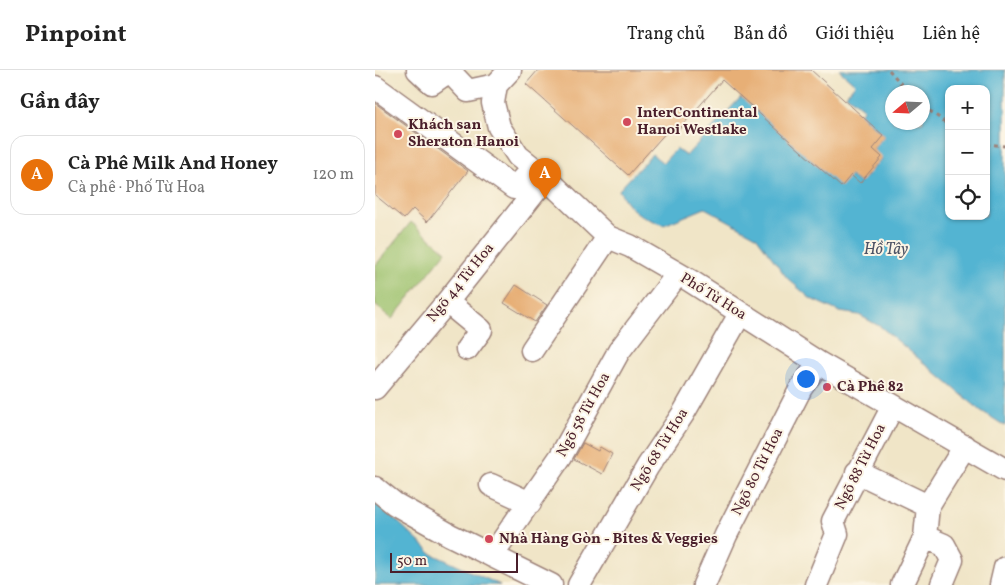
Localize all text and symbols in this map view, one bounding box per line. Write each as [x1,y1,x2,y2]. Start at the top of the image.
text: Pinpoint [25,18,127,52]
text: Trang chủ [627,22,705,47]
text: Bản đồ [733,22,788,47]
text: Giới thiệu [816,22,894,47]
text: Liên hệ [922,22,980,47]
north arrow [885,85,930,130]
map controls [945,85,990,220]
button: + [945,85,990,130]
text: Gần đây [20,88,100,117]
place label: InterContinental Hanoi Westlake [637,103,758,141]
place label: Khách sạn Sheraton Hanoi [408,115,519,153]
marker: InterContinental Hanoi Westlake [621,116,633,128]
marker: Khách sạn Sheraton Hanoi [392,128,404,140]
button: − [945,130,990,175]
text: Cà Phê Milk And Honey [68,151,278,177]
pin: A [529,158,561,199]
text: A [31,164,43,186]
text: 120 m [312,164,354,186]
button: locate [945,175,990,220]
text: Cà phê · Phố Từ Hoa [68,177,205,199]
street label: Ngõ 44 Từ Hoa [422,239,500,327]
water label: Hồ Tây [864,239,908,261]
street label: Phố Từ Hoa [676,268,750,326]
your location [793,366,819,392]
street label: Ngõ 58 Từ Hoa [552,369,616,461]
place label: Cà Phê 82 [837,377,904,398]
marker: Cà Phê 82 [821,381,833,393]
street label: Ngõ 68 Từ Hoa [626,405,694,495]
street label: Ngõ 88 Từ Hoa [830,420,892,514]
street label: Ngõ 80 Từ Hoa [727,425,789,519]
place label: Nhà Hàng Gòn - Bites & Veggies [499,529,718,550]
marker: Nhà Hàng Gòn - Bites & Veggies [483,533,495,545]
scale bar [390,550,517,573]
text: 50 m [397,552,427,571]

